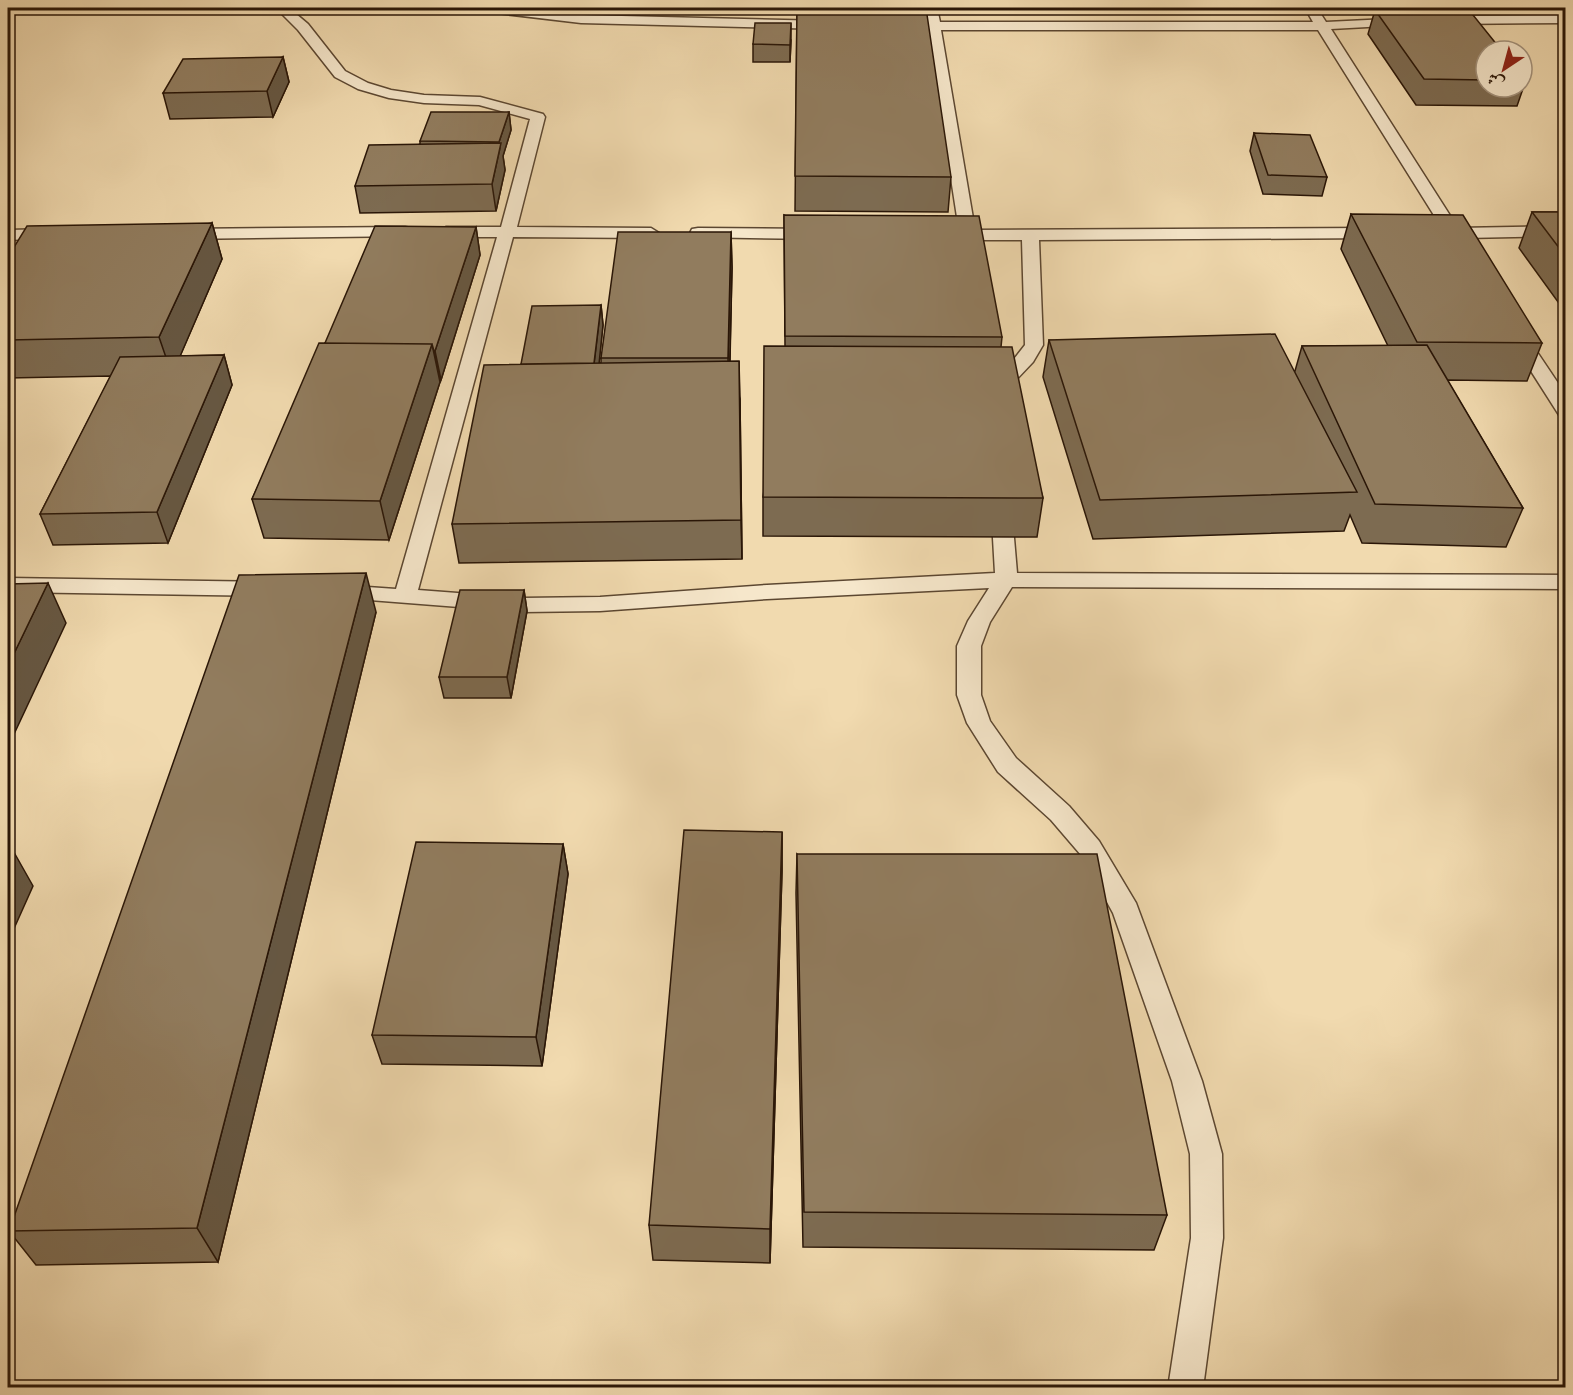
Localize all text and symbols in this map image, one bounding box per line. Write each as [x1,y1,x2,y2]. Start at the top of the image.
north arrow [1474,39,1534,99]
text: ش [1483,65,1510,93]

